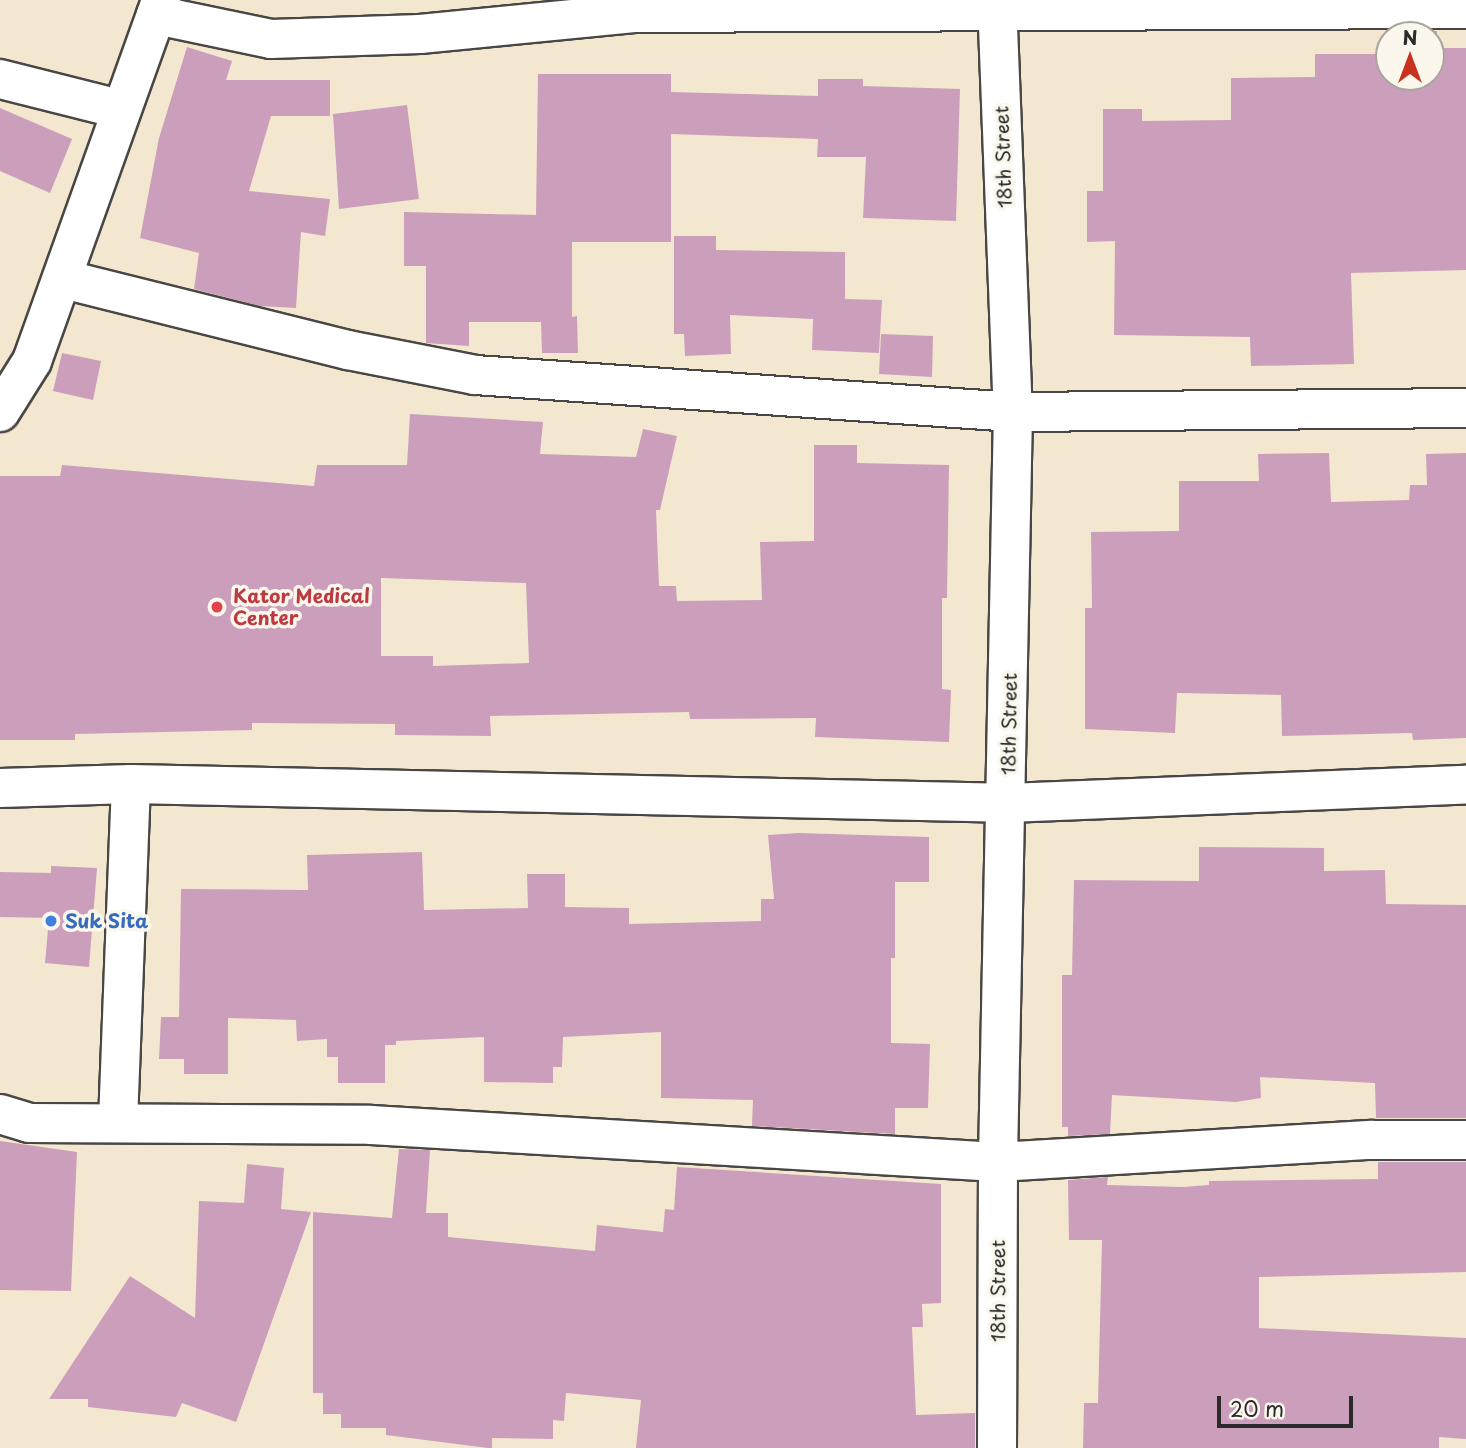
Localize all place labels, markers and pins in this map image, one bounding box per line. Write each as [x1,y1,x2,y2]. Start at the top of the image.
place label: Kator Medical Center [233,585,370,629]
marker: Kator Medical Center [207,597,227,617]
place label: Suk Sita [65,910,147,932]
marker: Suk Sita [43,913,59,929]

